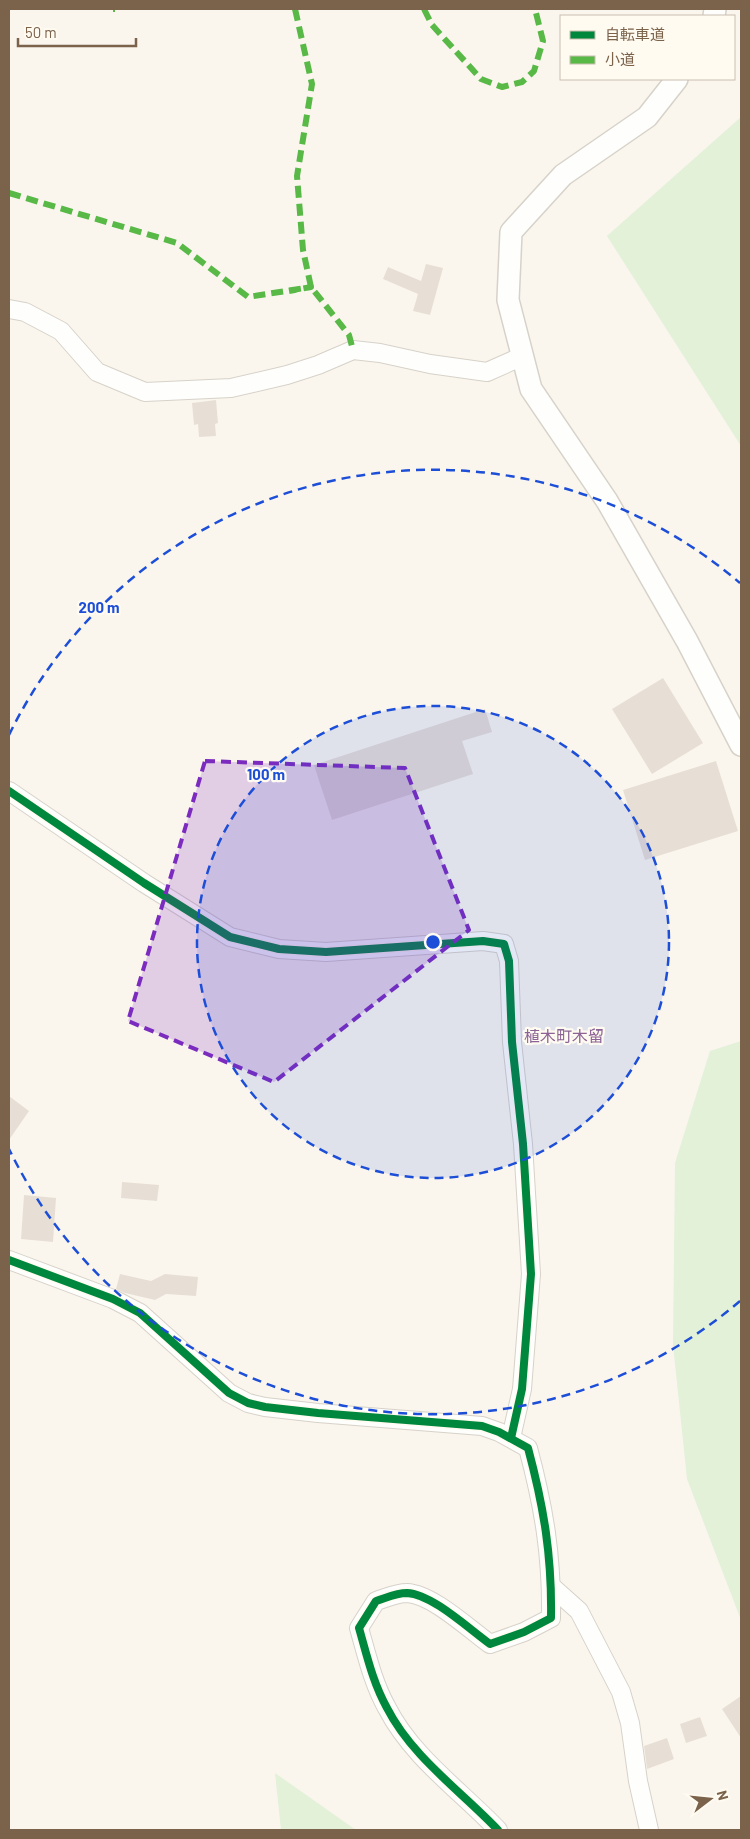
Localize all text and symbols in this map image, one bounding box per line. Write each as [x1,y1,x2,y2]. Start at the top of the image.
scale bar [18,15,135,47]
legend [560,15,735,80]
text: 50 m [25,23,57,41]
text: 自転車道 [605,25,665,43]
text: 小道 [605,50,635,68]
text: 200 m [78,598,120,616]
text: 100 m [247,765,285,783]
centre of rings [424,933,442,951]
district label: 植木町木留 [524,1026,604,1045]
north arrow [685,1774,735,1824]
text: N [714,1788,732,1802]

